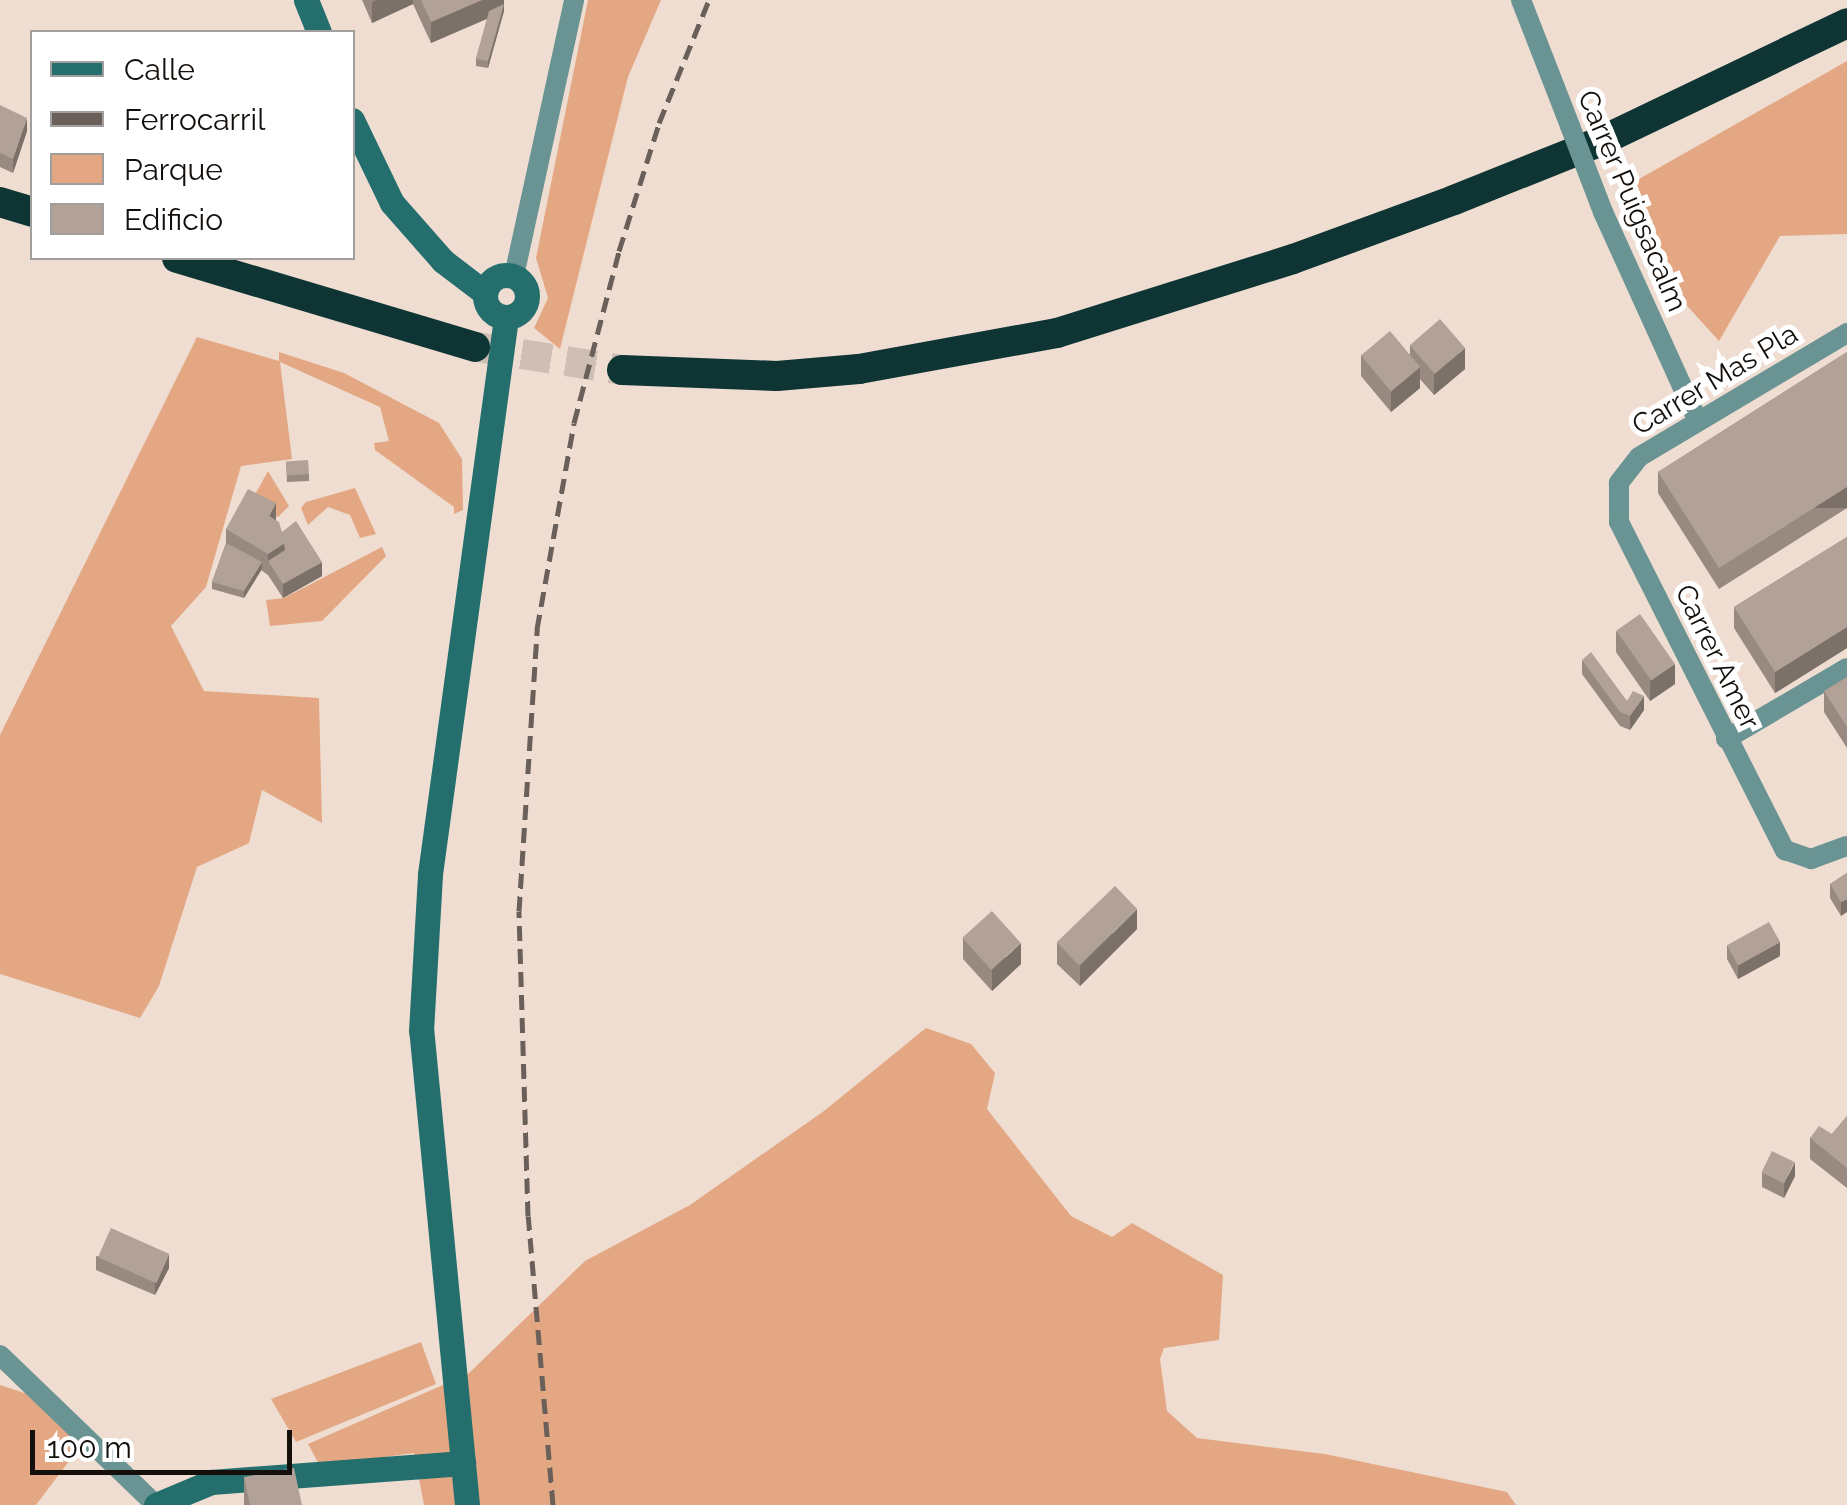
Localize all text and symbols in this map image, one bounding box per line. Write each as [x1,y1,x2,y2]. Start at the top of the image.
legend [30,30,355,260]
text: Calle [124,52,195,87]
street label: Carrer Puigsacalm [1570,85,1694,317]
text: Ferrocarril [124,102,265,137]
text: Parque [124,152,223,187]
text: Edificio [124,202,223,237]
street label: Carrer Mas Pla [1626,317,1804,443]
street label: Carrer Amer [1667,579,1767,735]
scale bar [35,1410,298,1472]
text: 100 m [47,1430,132,1465]

